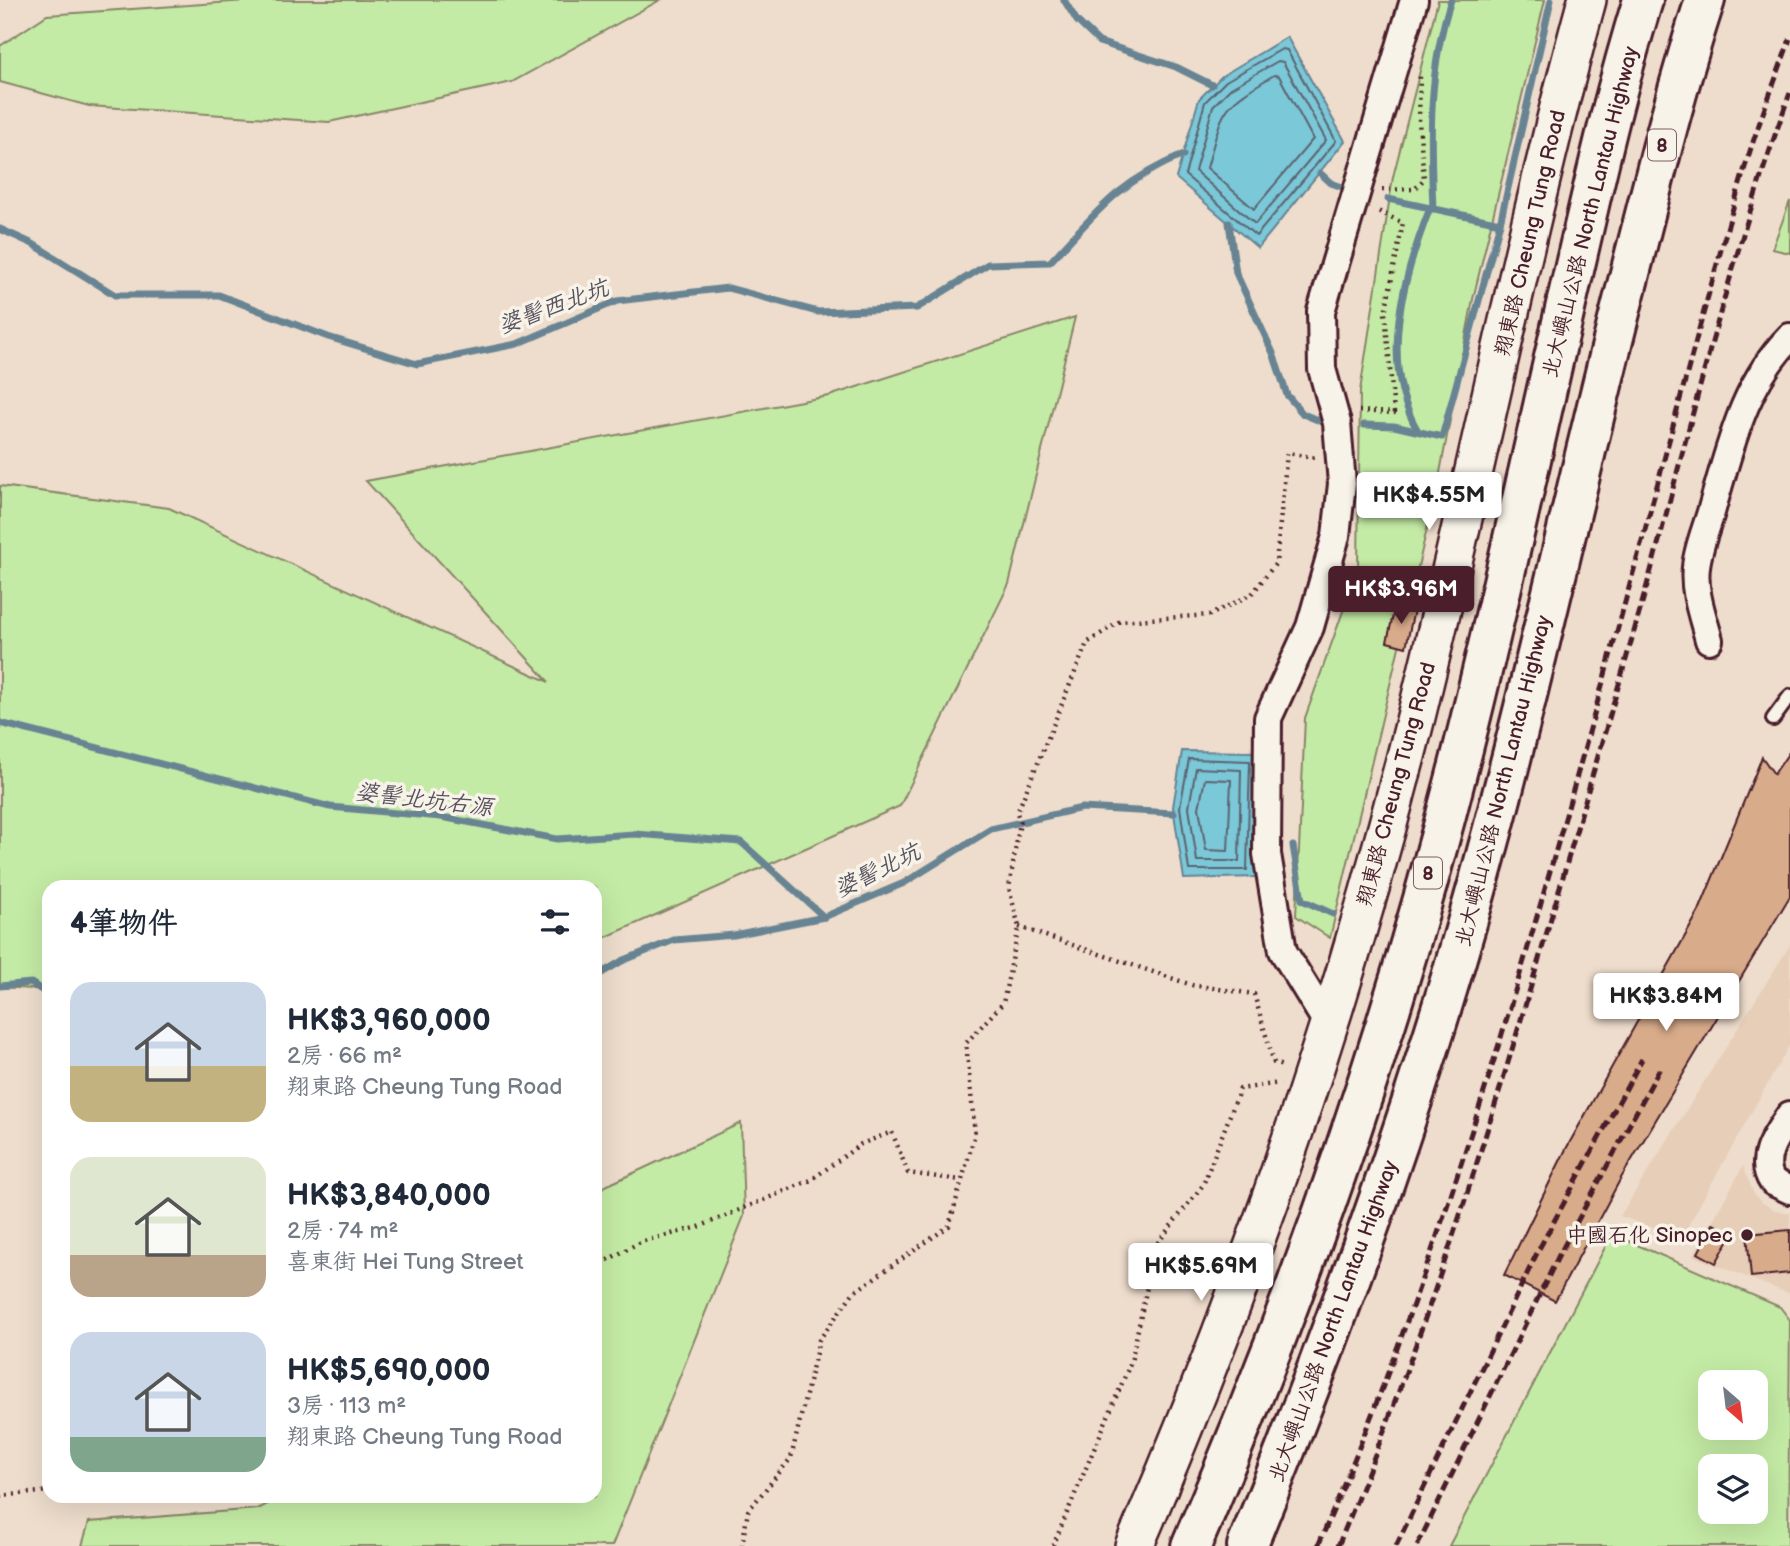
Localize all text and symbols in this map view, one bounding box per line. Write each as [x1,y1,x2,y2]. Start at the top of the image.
street label: 北大嶼山公路 North Lantau Highway [1537,43,1644,380]
street label: 翔東路 Cheung Tung Road [1490,108,1571,358]
road number: 8 [1648,130,1676,160]
water label: 婆髻西北坑 [495,273,615,340]
pin: HK$4.55M [1357,472,1501,532]
text: HK$4.55M [1373,481,1485,509]
pin: HK$3.96M [1329,566,1473,626]
text: HK$3.96M [1344,575,1458,603]
street label: 北大嶼山公路 North Lantau Highway [1450,612,1557,949]
street label: 翔東路 Cheung Tung Road [1352,659,1441,909]
water label: 婆髻北坑右源 [354,778,497,823]
water label: 婆髻北坑 [830,837,928,904]
road number: 8 [1414,858,1442,888]
icon: filters [536,903,574,941]
text: 4筆物件 [70,906,178,942]
pin: HK$3.84M [1594,974,1738,1033]
text: HK$3.84M [1609,982,1723,1010]
text: HK$3,960,000 [287,1003,491,1039]
icon: home [126,1010,210,1094]
text: 2房 · 66 m² [287,1042,402,1070]
text: 翔東路 Cheung Tung Road [287,1073,562,1101]
street label: 北大嶼山公路 North Lantau Highway [1264,1157,1404,1485]
text: HK$3,840,000 [287,1178,491,1214]
icon: home [126,1185,210,1269]
text: 2房 · 74 m² [287,1217,398,1245]
place label: 中國石化 Sinopec [1566,1223,1733,1248]
marker: 中國石化 Sinopec [1739,1227,1755,1243]
pin: HK$5.69M [1129,1244,1273,1303]
text: 喜東街 Hei Tung Street [287,1248,524,1276]
text: HK$5.69M [1144,1252,1258,1280]
text: HK$5,690,000 [287,1353,491,1389]
icon: home [126,1360,210,1444]
north arrow [1698,1370,1768,1440]
map controls [1698,1370,1768,1524]
text: 3房 · 113 m² [287,1392,406,1420]
text: 翔東路 Cheung Tung Road [287,1423,562,1451]
button: layers [1698,1454,1768,1524]

